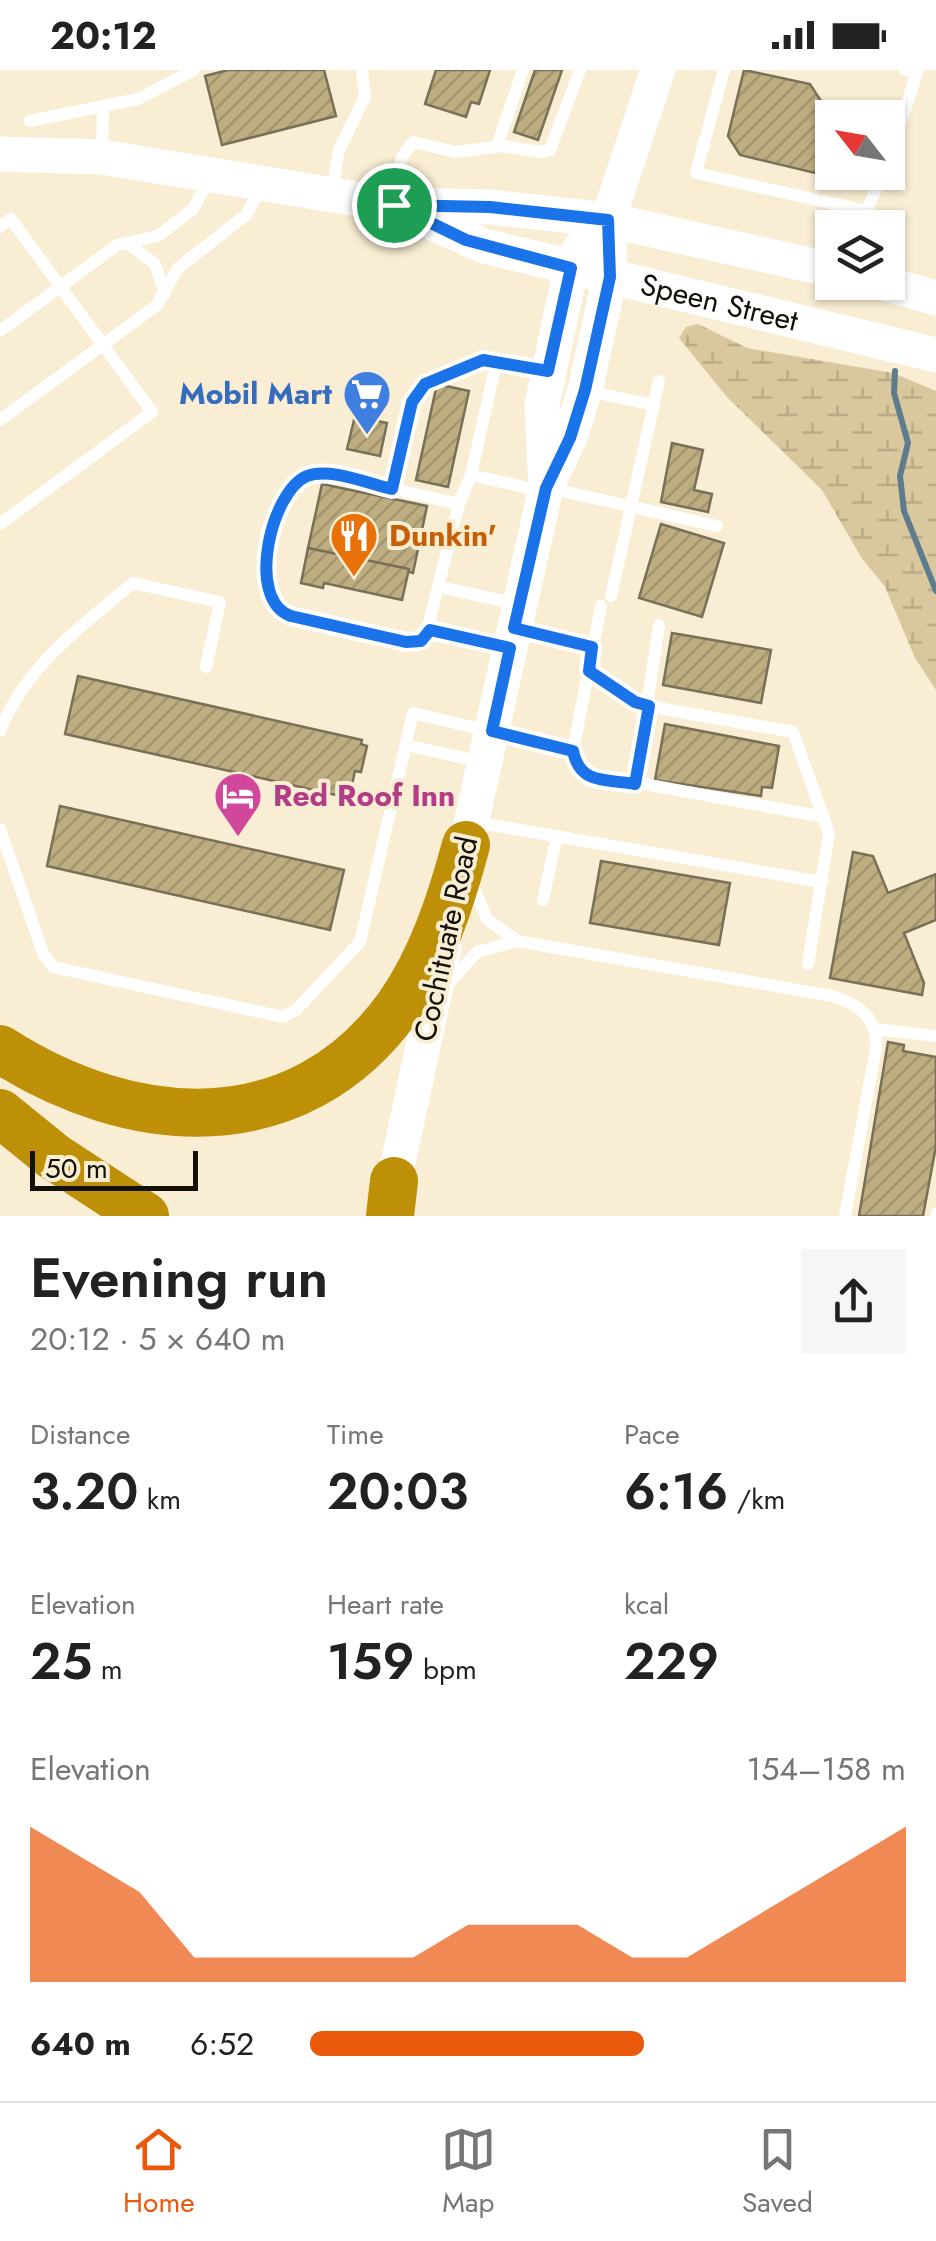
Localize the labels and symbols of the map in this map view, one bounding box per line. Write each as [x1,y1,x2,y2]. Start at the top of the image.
north arrow [815,100,905,190]
pin [352,163,437,248]
street label: Speen Street [636,262,803,342]
supermarket icon: Mobil Mart [341,368,393,436]
place label: Mobil Mart [179,372,332,415]
restaurant icon: Dunkin' [328,510,380,578]
place label: Dunkin' [389,514,497,557]
hotel icon: Red Roof Inn [212,770,264,838]
place label: Red Roof Inn [273,774,455,817]
street label: Cochituate Road [403,832,488,1045]
scale bar [30,1146,198,1190]

